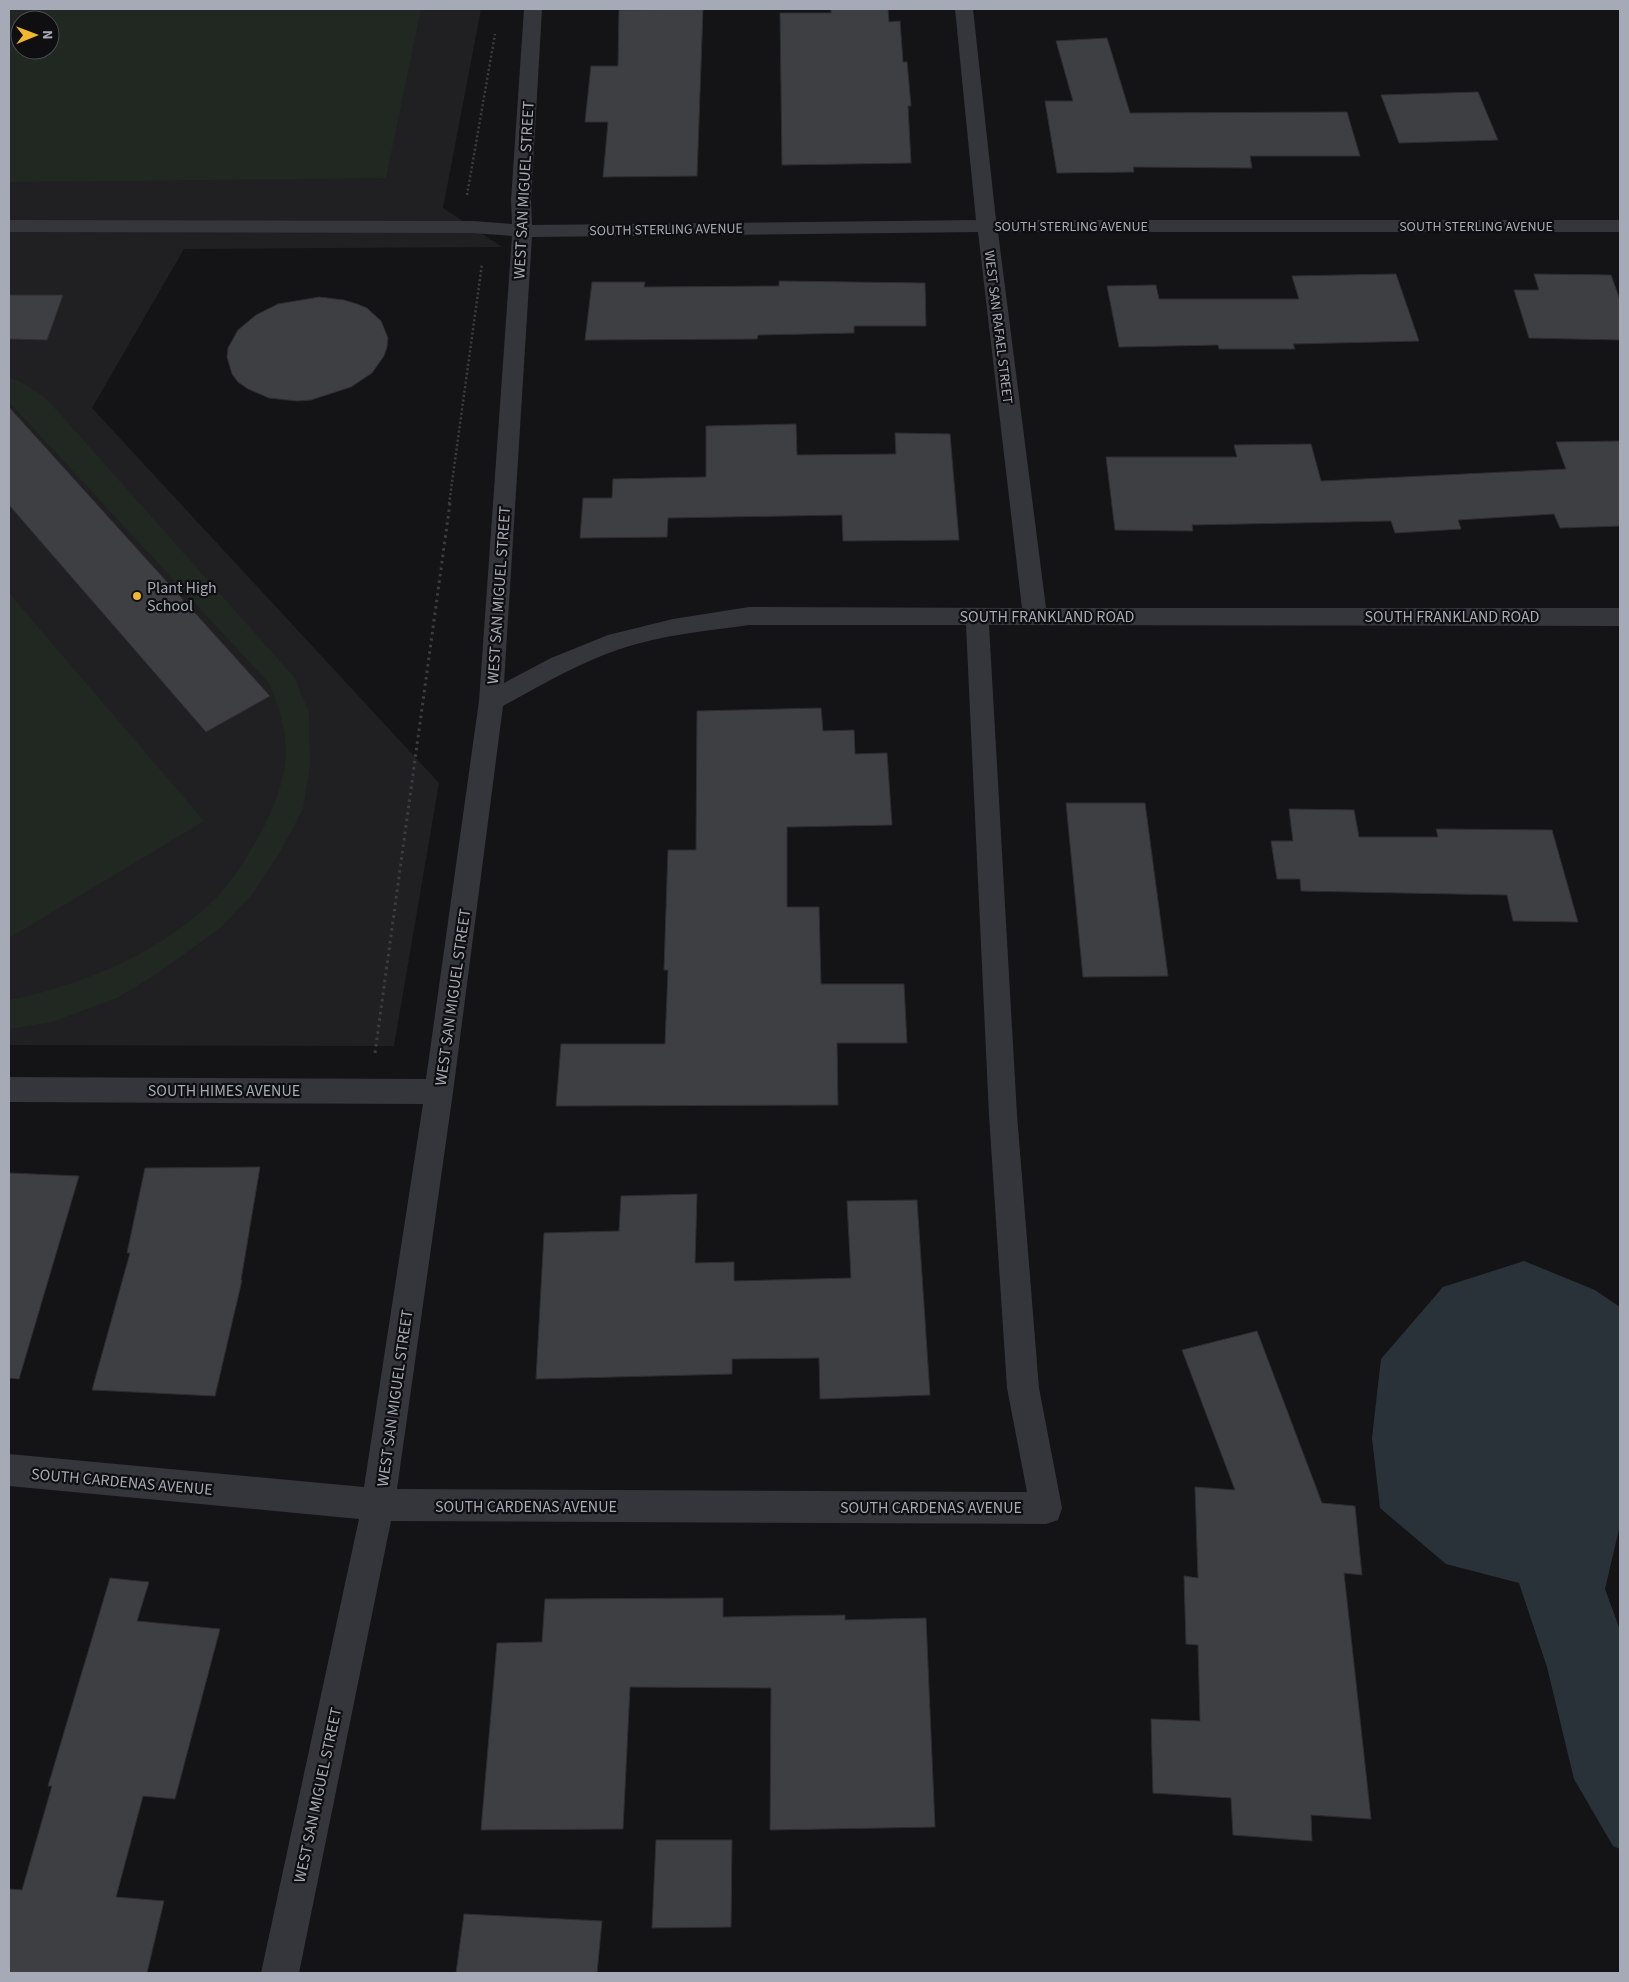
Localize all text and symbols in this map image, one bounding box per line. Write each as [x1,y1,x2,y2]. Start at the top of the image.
north arrow [10,10,60,60]
text: N [37,30,57,40]
street label: WEST SAN MIGUEL STREET [508,100,540,280]
street label: SOUTH STERLING AVENUE [994,217,1148,237]
street label: SOUTH STERLING AVENUE [1399,217,1553,237]
street label: SOUTH STERLING AVENUE [589,219,743,241]
street label: WEST SAN RAFAEL STREET [979,249,1017,405]
street label: WEST SAN MIGUEL STREET [482,505,516,685]
place label: Plant High School [147,577,217,617]
marker: Plant High School [131,590,143,602]
street label: SOUTH FRANKLAND ROAD [960,606,1135,628]
street label: SOUTH FRANKLAND ROAD [1365,606,1540,628]
street label: WEST SAN MIGUEL STREET [430,907,476,1087]
street label: SOUTH HIMES AVENUE [148,1080,300,1102]
street label: WEST SAN MIGUEL STREET [372,1308,418,1488]
street label: SOUTH CARDENAS AVENUE [30,1463,213,1501]
street label: SOUTH CARDENAS AVENUE [435,1496,617,1518]
street label: SOUTH CARDENAS AVENUE [840,1497,1022,1519]
street label: WEST SAN MIGUEL STREET [289,1705,347,1885]

